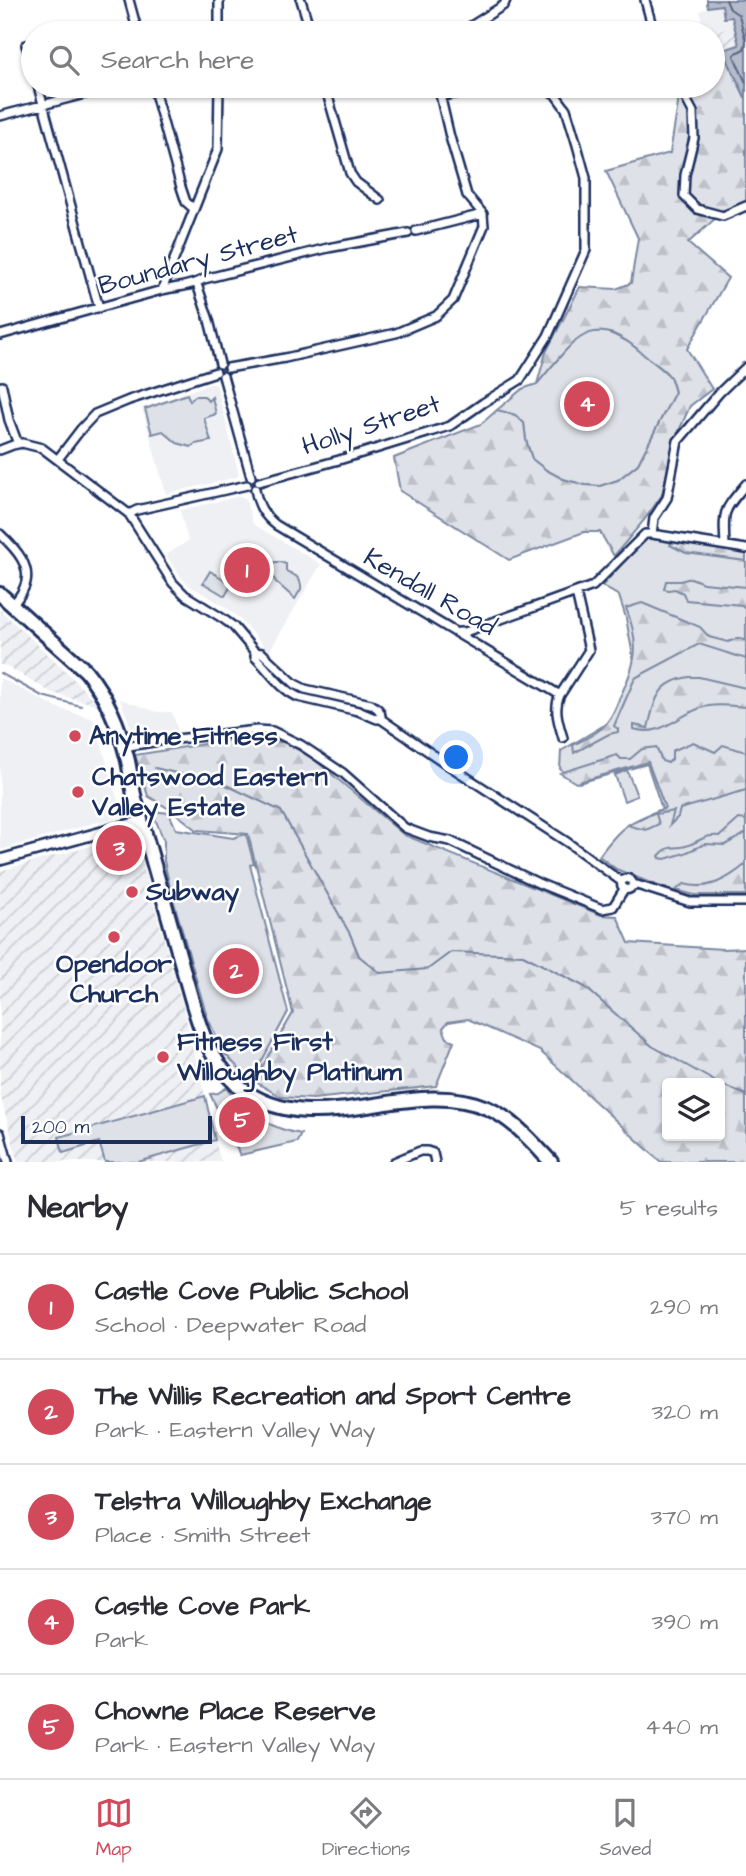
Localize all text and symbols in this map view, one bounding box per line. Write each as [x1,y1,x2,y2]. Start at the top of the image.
search box [21,21,725,98]
icon: search [45,41,83,79]
text: Search here [101,42,254,78]
street label: Boundary Street [94,216,303,306]
pin: 4 [564,378,610,430]
street label: Holly Street [297,386,446,466]
street label: Kendall Road [357,539,503,645]
pin: 1 [224,544,270,596]
place label: Anytime Fitness [89,718,278,757]
marker: Anytime Fitness [67,728,83,744]
your location [439,740,473,774]
place label: Chatswood Eastern Valley Estate [91,759,328,828]
marker: Chatswood Eastern Valley Estate [70,784,86,800]
pin: 3 [96,822,142,874]
place label: Subway [145,874,240,913]
marker: Subway [124,884,140,900]
marker: Opendoor Church [106,929,122,945]
pin: 2 [213,945,259,997]
place label: Opendoor Church [56,946,173,1012]
place label: Fitness First Willoughby Platinum [176,1024,402,1093]
marker: Fitness First Willoughby Platinum [155,1049,171,1065]
map controls [662,1078,725,1141]
button: layers [662,1078,725,1141]
pin: 5 [219,1094,265,1146]
scale bar [21,1113,212,1145]
text: 200 m [32,1114,89,1141]
text: Nearby [28,1187,128,1229]
text: 5 results [620,1192,718,1224]
text: Castle Cove Public School [95,1273,408,1309]
text: 1 [50,1291,52,1323]
text: 290 m [650,1291,718,1323]
text: School · Deepwater Road [95,1309,366,1341]
text: The Willis Recreation and Sport Centre [95,1378,571,1414]
text: 2 [44,1396,58,1428]
text: 320 m [652,1396,718,1428]
text: Park · Eastern Valley Way [95,1414,375,1446]
text: Telstra Willoughby Exchange [95,1483,432,1519]
text: 3 [45,1501,57,1533]
text: 370 m [651,1501,718,1533]
text: Place · Smith Street [95,1519,311,1551]
text: Castle Cove Park [95,1588,310,1624]
text: 4 [43,1606,59,1638]
text: 390 m [652,1606,718,1638]
text: Park [95,1624,148,1656]
text: Chowne Place Reserve [95,1693,376,1729]
text: 5 [43,1711,59,1743]
text: 440 m [645,1711,718,1743]
text: Park · Eastern Valley Way [95,1729,375,1761]
tab: Map [95,1794,133,1863]
tab: Directions [322,1794,410,1863]
tab: Saved [600,1794,651,1863]

